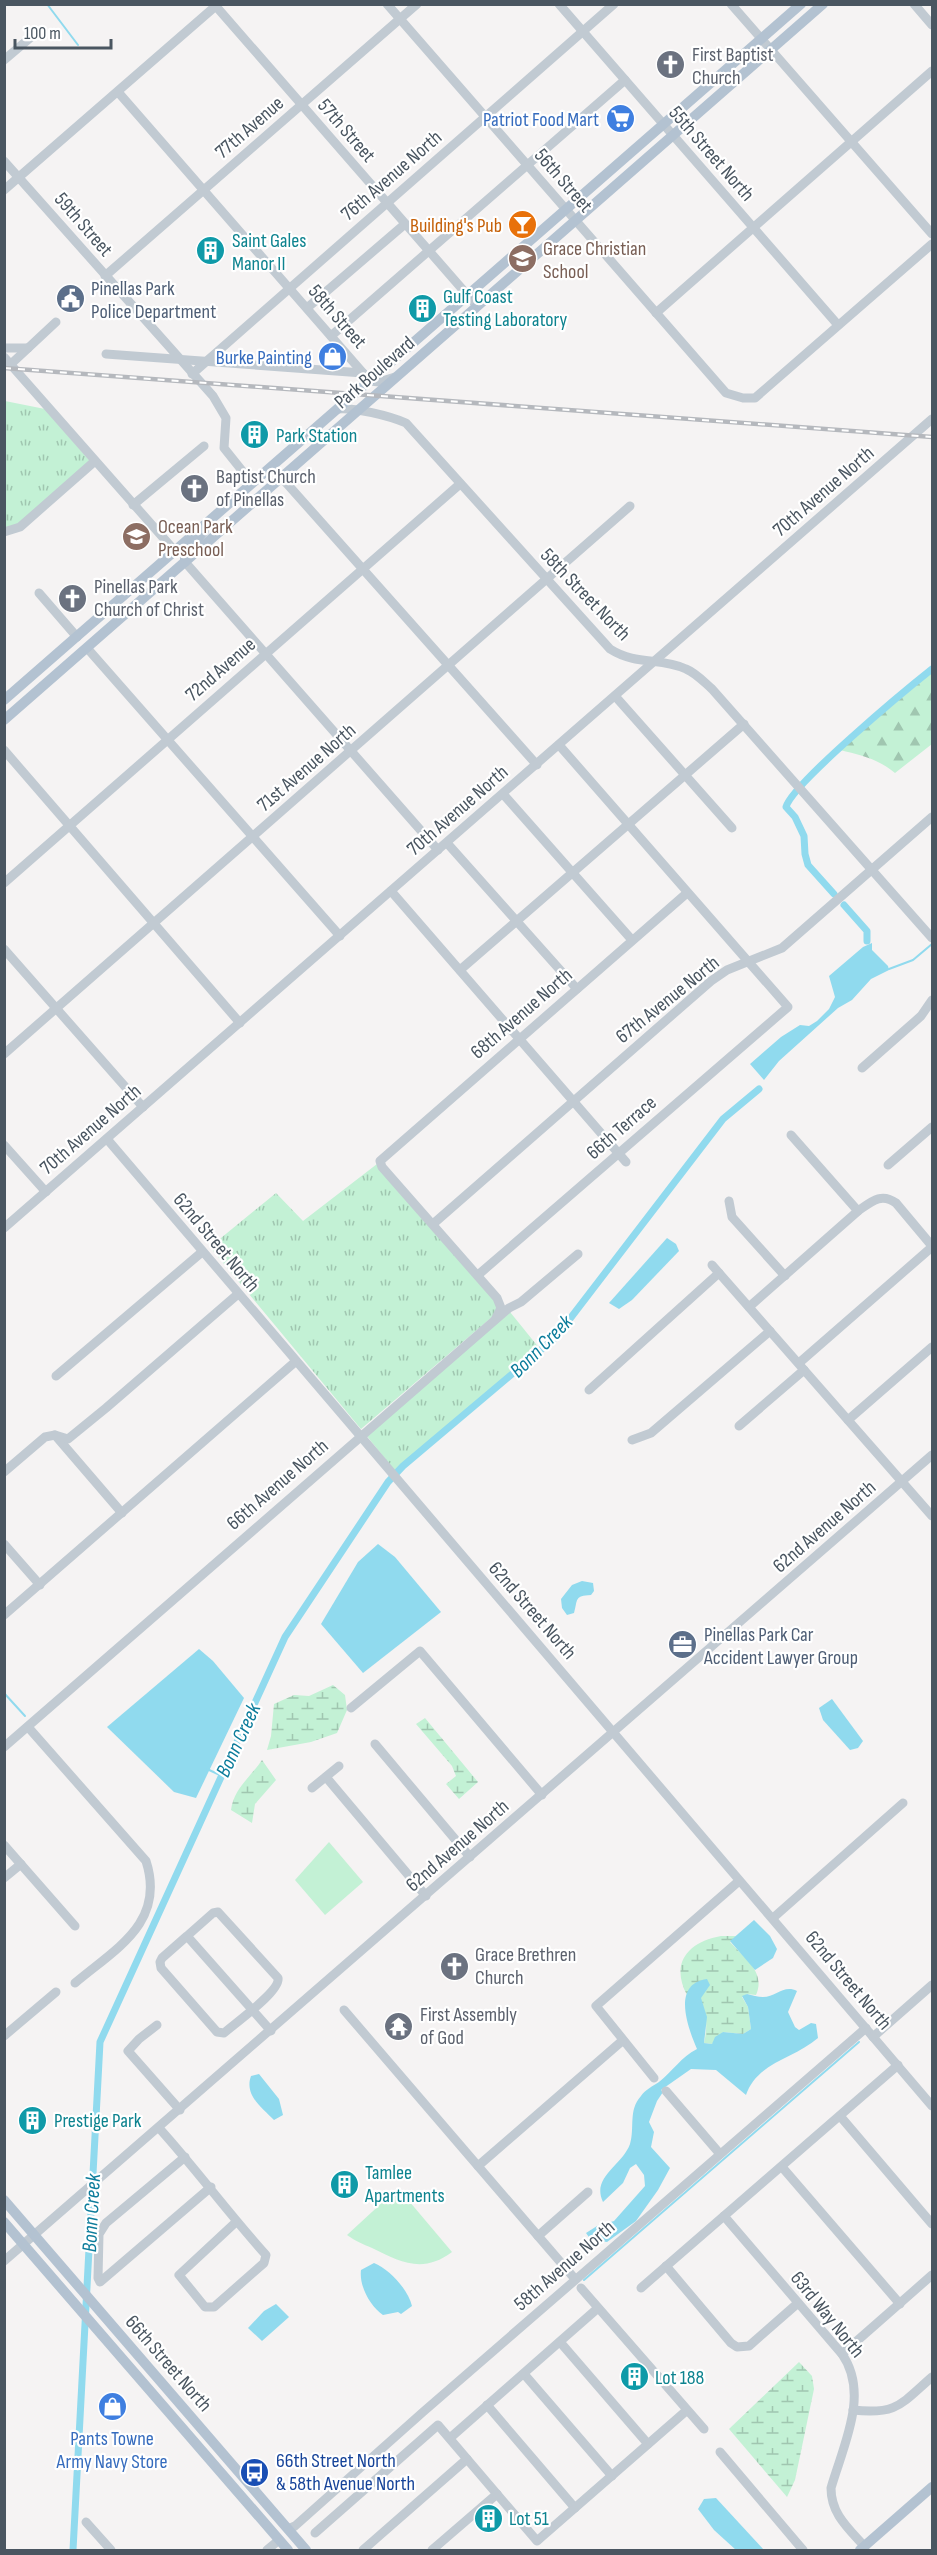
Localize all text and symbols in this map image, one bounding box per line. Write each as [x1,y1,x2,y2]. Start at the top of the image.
scale bar [15,12,111,50]
text: 100 m [24,23,61,44]
place label: First Baptist Church [692,43,774,90]
church icon: First Baptist Church [655,49,687,81]
street label: 77th Avenue [210,91,289,164]
street label: 57th Street [312,94,380,167]
street label: 55th Street North [663,101,759,206]
supermarket icon: Patriot Food Mart [604,103,636,135]
place label: Patriot Food Mart [483,108,599,132]
street label: 76th Avenue North [336,125,447,226]
street label: 56th Street [529,144,598,218]
street label: 59th Street [49,188,118,262]
bar icon: Building's Pub [507,209,539,241]
place label: Building's Pub [410,214,502,238]
place label: Saint Gales Manor II [232,229,306,276]
building icon: Saint Gales Manor II [195,235,227,267]
place label: Grace Christian School [543,237,646,284]
school or university icon: Grace Christian School [506,243,538,275]
place label: Pinellas Park Police Department [91,277,216,324]
street label: 58th Street [303,280,372,354]
public building icon: Pinellas Park Police Department [54,283,86,315]
place label: Gulf Coast Testing Laboratory [443,285,568,332]
building icon: Gulf Coast Testing Laboratory [406,292,438,324]
street label: Park Boulevard [330,331,420,414]
shop icon: Burke Painting [317,341,349,373]
place label: Burke Painting [216,346,312,370]
building icon: Park Station [239,419,271,451]
place label: Park Station [276,424,357,448]
street label: 70th Avenue North [768,441,879,542]
place label: Baptist Church of Pinellas [216,465,316,512]
church icon: Baptist Church of Pinellas [179,472,211,504]
place label: Ocean Park Preschool [158,515,233,562]
school or university icon: Ocean Park Preschool [121,521,153,553]
street label: 58th Street North [535,543,635,646]
place label: Pinellas Park Church of Christ [94,575,204,622]
church icon: Pinellas Park Church of Christ [57,582,89,614]
street label: 72nd Avenue [181,633,261,707]
street label: 71st Avenue North [252,718,361,817]
street label: 70th Avenue North [402,760,513,861]
street label: 67th Avenue North [611,951,724,1049]
street label: 68th Avenue North [466,963,577,1064]
street label: 70th Avenue North [35,1079,146,1180]
street label: 66th Terrace [582,1091,662,1165]
street label: 62nd Street North [168,1188,265,1297]
water label: Bonn Creek [505,1309,579,1383]
street label: 66th Avenue North [222,1434,333,1535]
street label: 62nd Avenue North [768,1476,881,1578]
street label: 62nd Street North [483,1557,581,1664]
place label: Pinellas Park Car Accident Lawyer Group [703,1623,858,1670]
office icon: Pinellas Park Car Accident Lawyer Group [667,1629,699,1661]
water label: Bonn Creek [211,1698,267,1781]
street label: 62nd Avenue North [401,1795,514,1897]
street label: 62nd Street North [800,1926,897,2035]
place label: Grace Brethren Church [475,1943,576,1990]
church icon: Grace Brethren Church [438,1950,470,1982]
place label: First Assembly of God [420,2003,517,2050]
temple icon: First Assembly of God [383,2010,415,2042]
building icon: Prestige Park [17,2104,49,2136]
place label: Prestige Park [54,2109,142,2133]
place label: Tamlee Apartments [364,2161,445,2208]
building icon: Tamlee Apartments [328,2168,360,2200]
water label: Bonn Creek [77,2172,106,2253]
street label: 58th Avenue North [509,2215,620,2316]
street label: 63rd Way North [785,2267,869,2363]
street label: 66th Street North [120,2311,217,2417]
building icon: Lot 188 [618,2361,650,2393]
place label: Lot 188 [655,2366,704,2390]
shop icon: Pants Towne Army Navy Store [96,2391,128,2423]
place label: Pants Towne Army Navy Store [55,2427,168,2474]
place label: 66th Street North & 58th Avenue North [276,2449,415,2496]
bus stop icon: 66th Street North & 58th Avenue North [239,2456,271,2488]
building icon: Lot 51 [472,2502,504,2534]
place label: Lot 51 [509,2507,549,2531]

